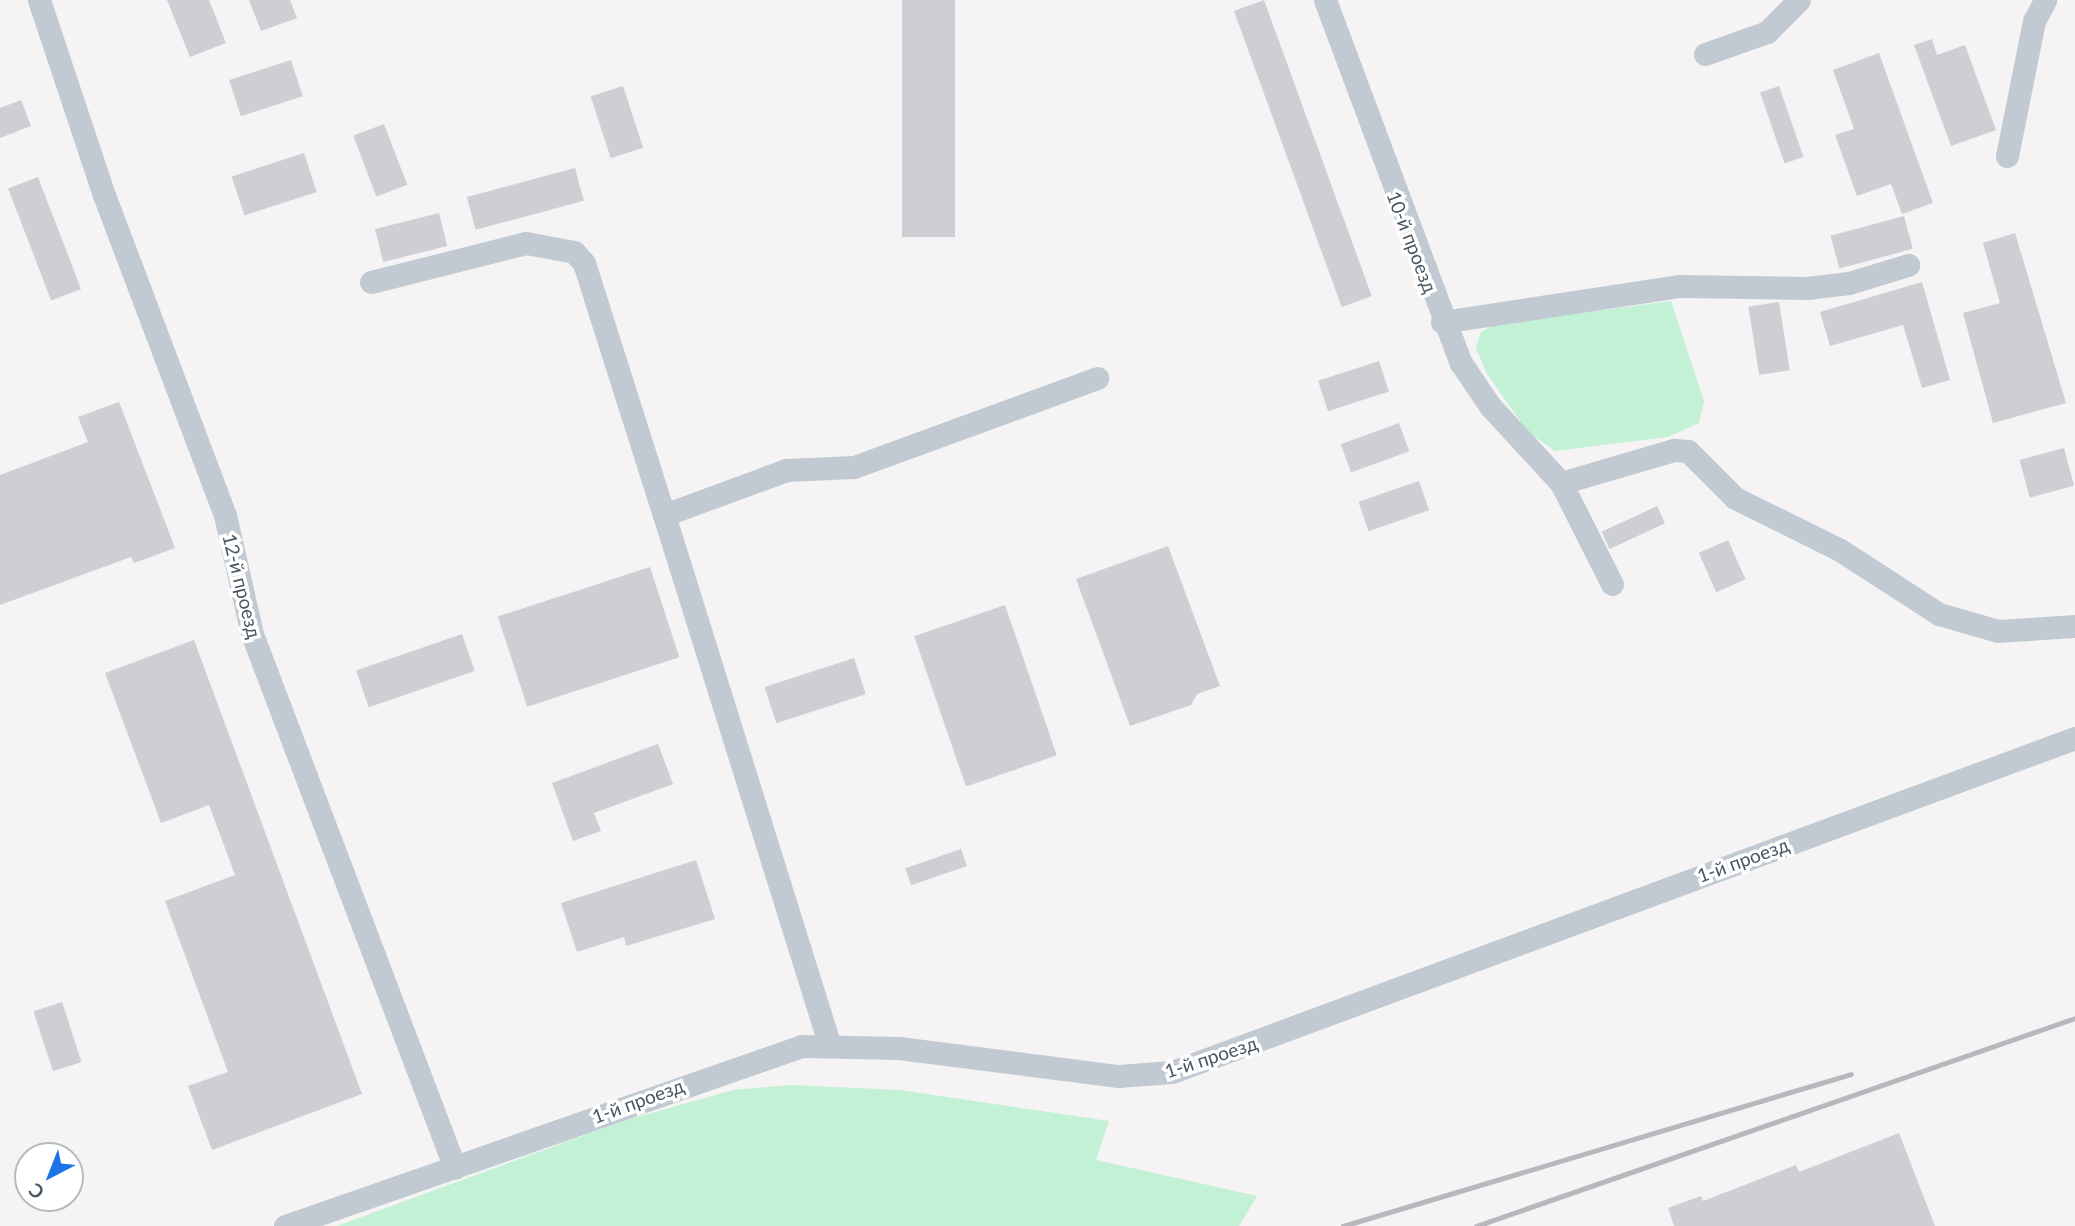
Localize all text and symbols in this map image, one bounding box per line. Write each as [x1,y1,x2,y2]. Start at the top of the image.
street label: 10-й проезд [1382,188,1442,296]
street label: 12-й проезд [218,531,266,641]
street label: 1-й проезд [1694,833,1792,887]
street label: 1-й проезд [1162,1031,1260,1083]
street label: 1-й проезд [589,1074,687,1128]
north arrow [14,1142,84,1212]
text: С [24,1179,48,1204]

